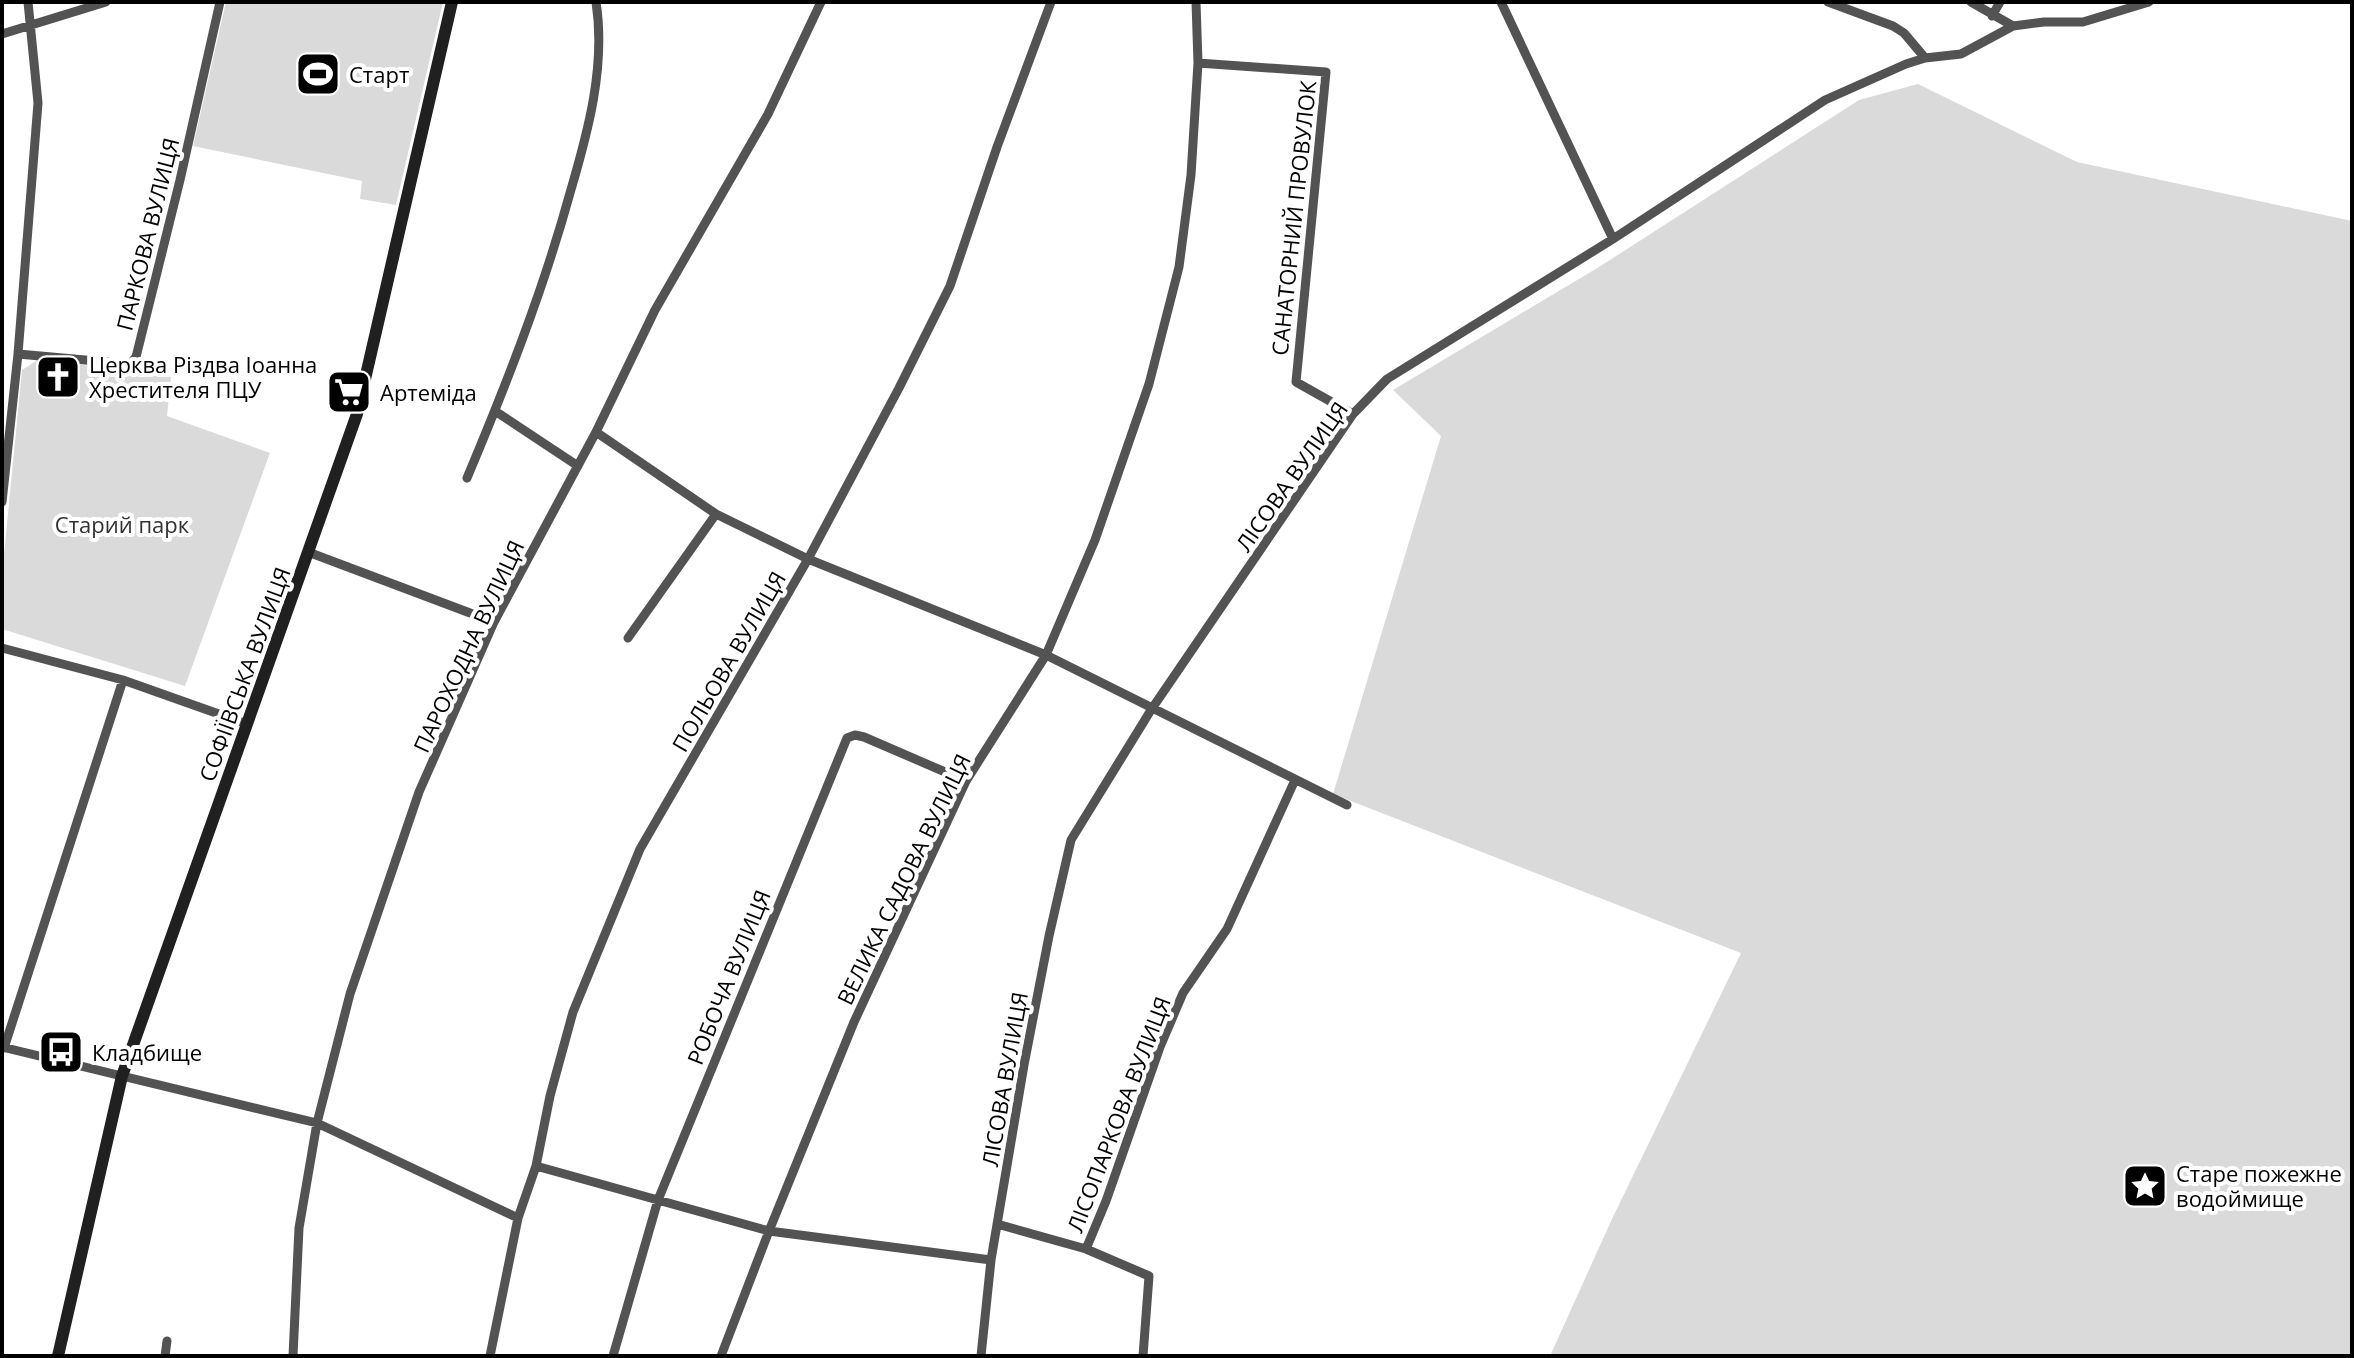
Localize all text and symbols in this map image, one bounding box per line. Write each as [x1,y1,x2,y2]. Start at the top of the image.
sports icon: Старт [294,50,342,98]
place label: Старт [349,59,409,89]
street label: САНАТОРНИЙ ПРОВУЛОК [1264,79,1322,357]
street label: ПАРКОВА ВУЛИЦЯ [109,134,185,334]
place label: Церква Різдва Іоанна Хрестителя ПЦУ [89,349,317,404]
church icon: Церква Різдва Іоанна Хрестителя ПЦУ [34,353,82,401]
supermarket icon: Артеміда [325,368,373,416]
place label: Артеміда [380,377,477,407]
street label: ЛІСОВА ВУЛИЦЯ [1228,395,1354,557]
park label: Старий парк [55,509,190,539]
street label: ПАРОХОДНА ВУЛИЦЯ [406,535,530,757]
street label: СОФІЇВСЬКА ВУЛИЦЯ [191,563,297,785]
street label: ПОЛЬОВА ВУЛИЦЯ [664,565,792,757]
street label: ВЕЛИКА САДОВА ВУЛИЦЯ [829,749,977,1009]
street label: РОБОЧА ВУЛИЦЯ [679,885,777,1069]
street label: ЛІСОВА ВУЛИЦЯ [974,989,1034,1169]
street label: ЛІСОПАРКОВА ВУЛИЦЯ [1059,992,1177,1236]
bus stop icon: Кладбище [37,1028,85,1076]
place label: Кладбище [92,1037,202,1067]
place label: Старе пожежне водоймище [2176,1158,2342,1213]
place icon: Старе пожежне водоймище [2121,1162,2169,1210]

